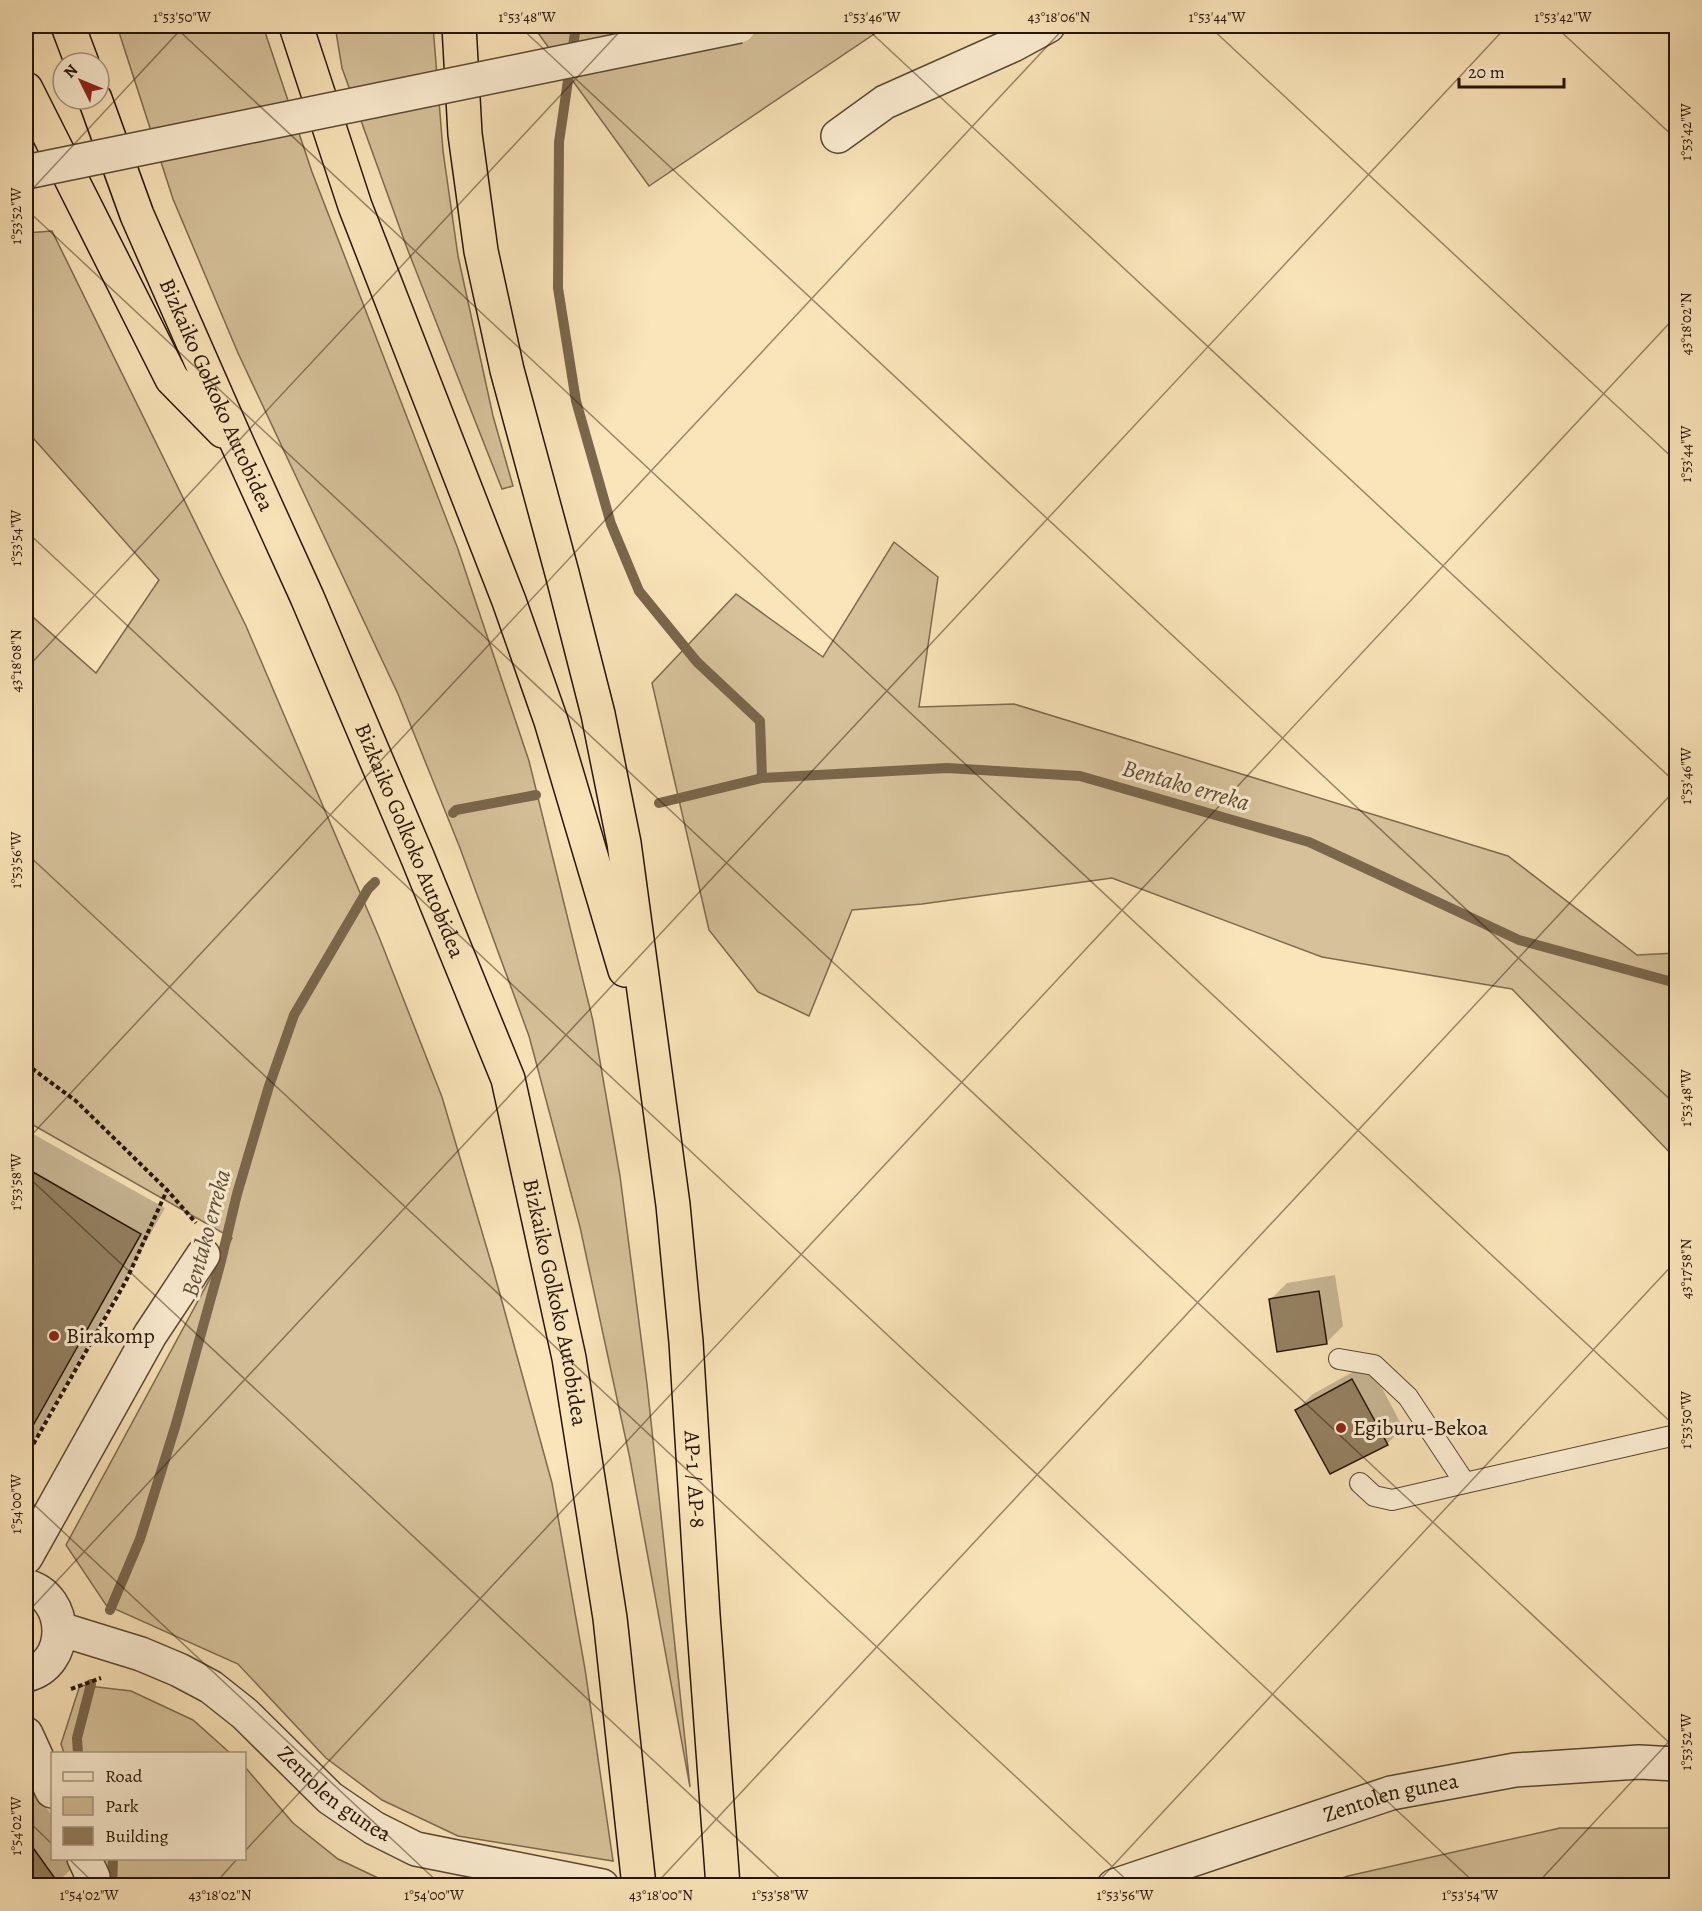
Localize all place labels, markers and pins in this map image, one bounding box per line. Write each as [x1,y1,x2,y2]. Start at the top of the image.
place label: Birakomp [66,1321,155,1351]
marker: Birakomp [47,1329,61,1343]
place label: Egiburu-Bekoa [1353,1413,1489,1443]
marker: Egiburu-Bekoa [1334,1421,1348,1435]

